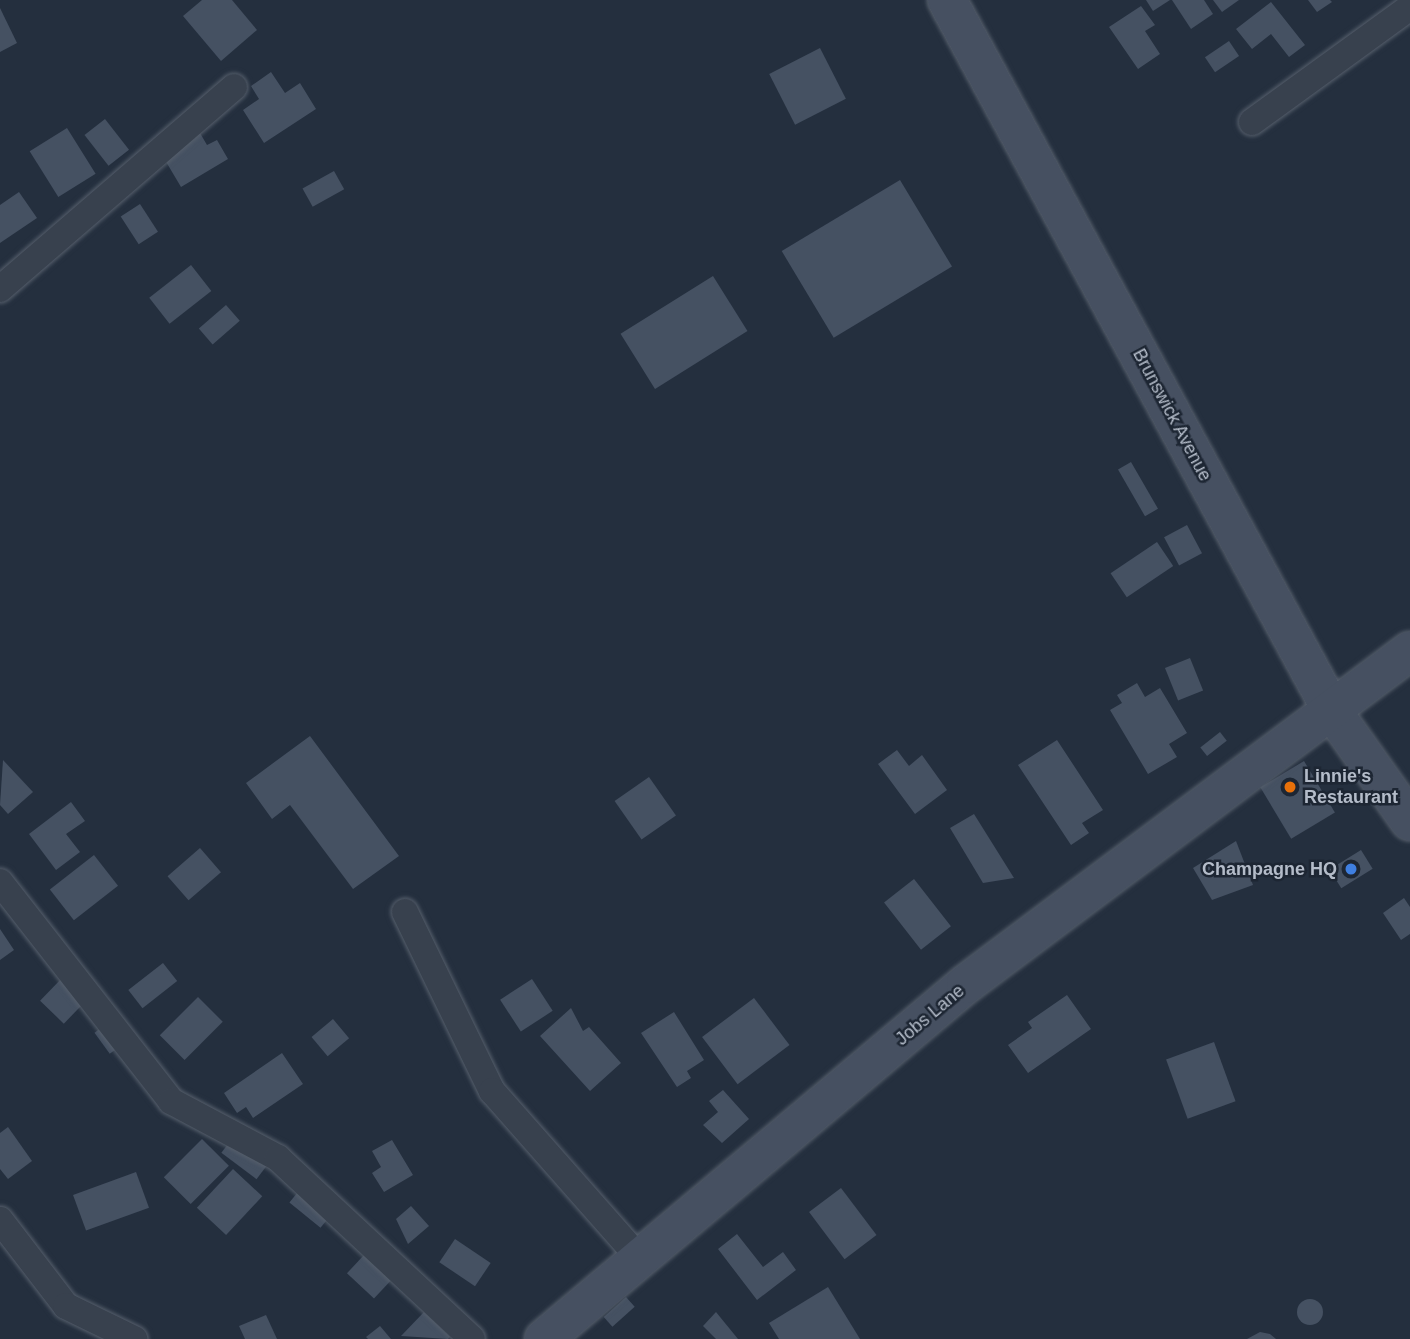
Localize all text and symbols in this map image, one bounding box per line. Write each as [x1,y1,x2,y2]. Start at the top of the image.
street label: Brunswick Avenue [1128,345,1216,485]
place label: Linnie's Restaurant [1304,766,1398,808]
marker: Linnie's Restaurant [1282,779,1298,795]
place label: Champagne HQ [1202,858,1337,880]
marker: Champagne HQ [1343,861,1359,877]
street label: Jobs Lane [891,980,969,1050]

